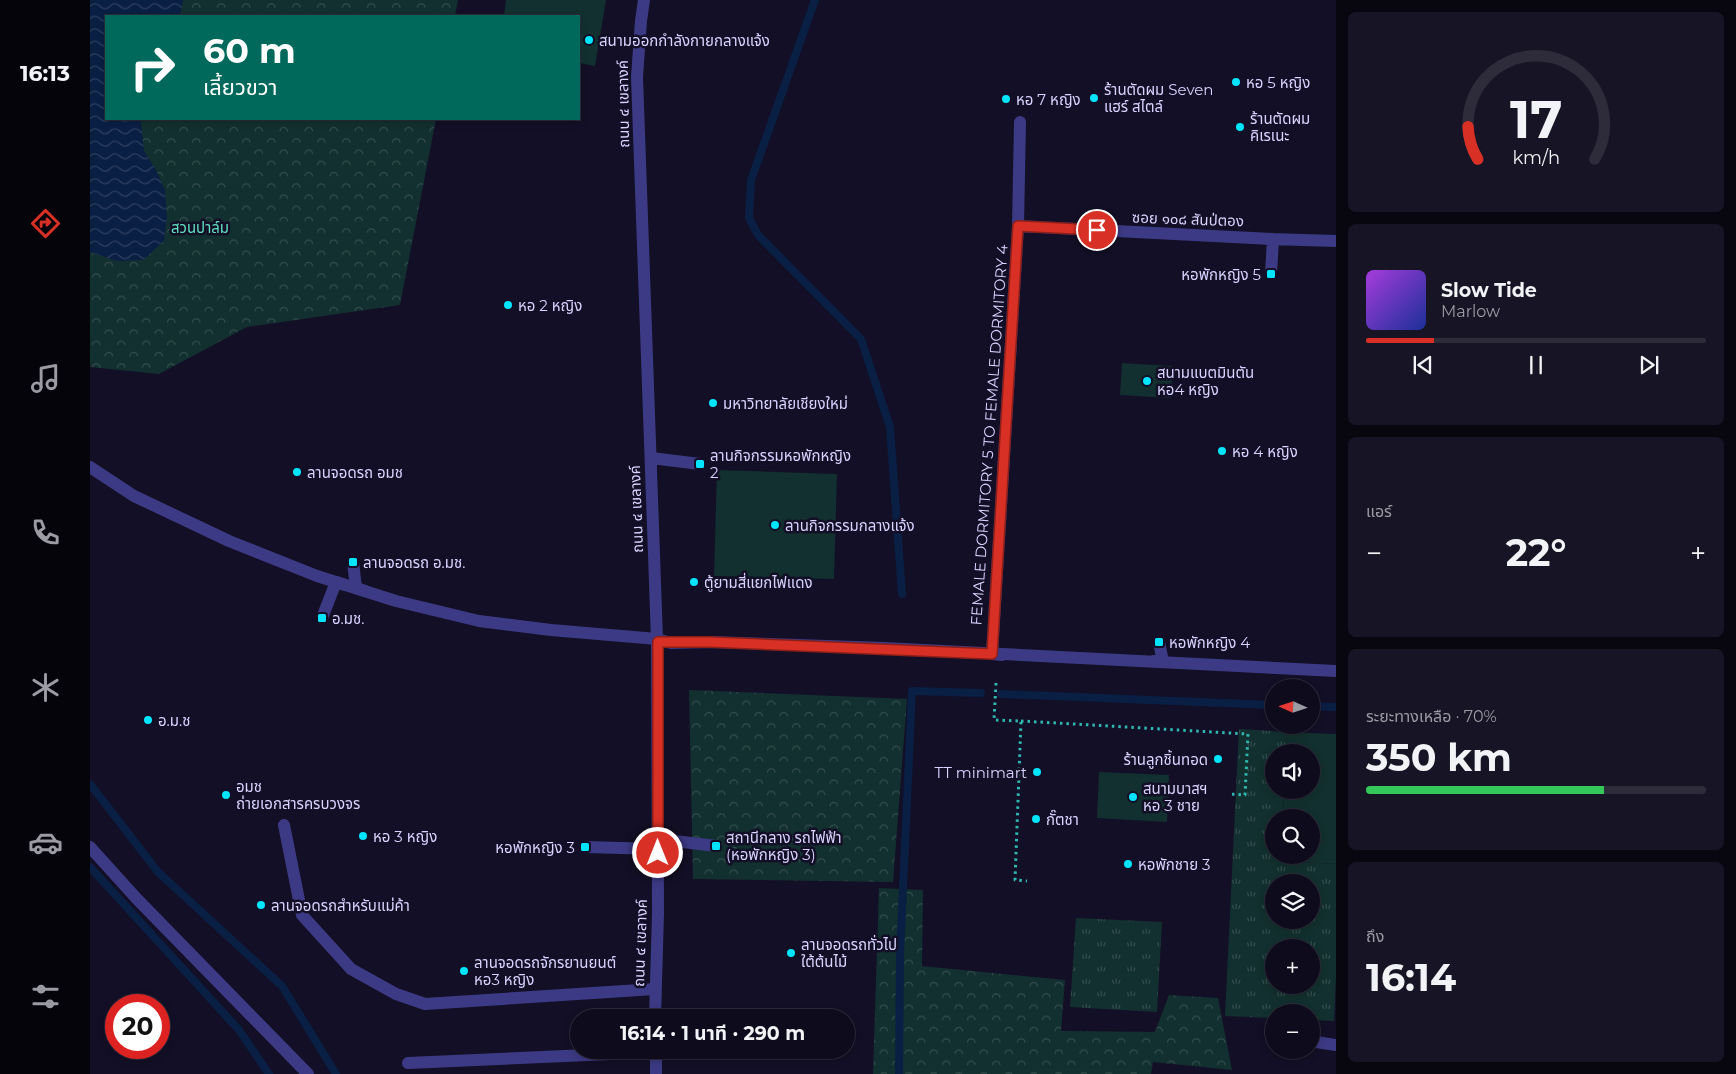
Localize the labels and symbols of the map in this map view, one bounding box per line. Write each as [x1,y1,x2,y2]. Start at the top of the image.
place label: สนามออกกำลังกายกลางแจ้ง [599,31,770,50]
marker: สนามออกกำลังกายกลางแจ้ง [583,34,595,46]
street label: ถนน ๔ เขลางค์ [613,60,633,148]
place label: หอ 5 หญิง [1246,73,1310,92]
marker: หอ 5 หญิง [1230,76,1242,88]
place label: ร้านตัดผม Seven แฮร์ สไตล์ [1104,80,1214,116]
place label: หอ 7 หญิง [1016,90,1081,109]
marker: ร้านตัดผม Seven แฮร์ สไตล์ [1088,92,1100,104]
marker: หอ 7 หญิง [1000,93,1012,105]
place label: ร้านตัดผม คิเรเนะ [1250,109,1310,145]
marker: ร้านตัดผม คิเรเนะ [1234,121,1246,133]
street label: ซอย ๑๐๘ สันป่ตอง [1132,208,1244,230]
pin [1076,209,1118,251]
park label: สวนปาล์ม [171,218,229,237]
street label: FEMALE DORMITORY 5 TO FEMALE DORMITORY 4 [966,244,1012,626]
place label: หอพักหญิง 5 [1181,265,1261,284]
marker: หอพักหญิง 5 [1265,268,1277,280]
place label: หอ 2 หญิง [518,296,582,315]
marker: หอ 2 หญิง [502,299,514,311]
place label: สนามแบตมินตัน หอ4 หญิง [1157,363,1254,399]
marker: สนามแบตมินตัน หอ4 หญิง [1141,375,1153,387]
place label: มหาวิทยาลัยเชียงใหม่ [723,394,848,413]
marker: มหาวิทยาลัยเชียงใหม่ [707,397,719,409]
place label: หอ 4 หญิง [1232,442,1298,461]
marker: หอ 4 หญิง [1216,445,1228,457]
place label: ลานกิจกรรมหอพักหญิง 2 [710,446,851,482]
marker: ลานกิจกรรมหอพักหญิง 2 [694,458,706,470]
place label: ลานจอดรถ อมช [307,463,403,482]
street label: ถนน ๔ เขลางค์ [625,465,647,553]
marker: ลานจอดรถ อมช [291,466,303,478]
place label: ลานกิจกรรมกลางแจ้ง [785,516,915,535]
marker: ลานกิจกรรมกลางแจ้ง [769,519,781,531]
place label: ลานจอดรถ อ.มช. [363,553,465,572]
marker: ลานจอดรถ อ.มช. [347,556,359,568]
place label: ตู้ยามสี่แยกไฟแดง [704,572,812,592]
marker: ตู้ยามสี่แยกไฟแดง [688,576,700,588]
place label: อ.มช. [332,609,364,628]
marker: อ.มช. [316,612,328,624]
place label: หอพักหญิง 4 [1169,633,1250,652]
marker: หอพักหญิง 4 [1153,636,1165,648]
north arrow [1265,679,1320,734]
place label: อ.ม.ช [158,711,190,730]
marker: อ.ม.ช [142,714,154,726]
place label: ร้านลูกชิ้นทอด [1123,749,1208,769]
marker: ร้านลูกชิ้นทอด [1212,753,1224,765]
place label: TT minimart [934,763,1027,782]
marker: TT minimart [1031,766,1043,778]
place label: อมช ถ่ายเอกสารครบวงจร [236,777,360,813]
place label: สนามบาสฯ หอ 3 ชาย [1143,779,1208,815]
marker: อมช ถ่ายเอกสารครบวงจร [220,789,232,801]
marker: สนามบาสฯ หอ 3 ชาย [1127,791,1139,803]
place label: กั๊ตชา [1046,809,1079,829]
marker: กั๊ตชา [1030,813,1042,825]
position arrow [631,826,683,878]
place label: หอ 3 หญิง [373,827,437,846]
place label: สถานีกลาง รถไฟฟ้า (หอพักหญิง 3) [726,828,842,864]
marker: หอ 3 หญิง [357,830,369,842]
place label: หอพักหญิง 3 [495,838,575,857]
marker: สถานีกลาง รถไฟฟ้า (หอพักหญิง 3) [710,840,722,852]
marker: หอพักหญิง 3 [579,841,591,853]
place label: หอพักชาย 3 [1138,855,1210,874]
marker: หอพักชาย 3 [1122,858,1134,870]
place label: ลานจอดรถสำหรับแม่ค้า [271,896,410,915]
marker: ลานจอดรถสำหรับแม่ค้า [255,899,267,911]
street label: ถนน ๔ เขลางค์ [629,899,651,987]
place label: ลานจอดรถทั่วไป ใต้ต้นไม้ [801,934,897,971]
marker: ลานจอดรถทั่วไป ใต้ต้นไม้ [785,947,797,959]
place label: ลานจอดรถจักรยานยนต์ หอ3 หญิง [474,953,616,989]
marker: ลานจอดรถจักรยานยนต์ หอ3 หญิง [458,965,470,977]
speed limit sign: 20 [105,994,170,1059]

